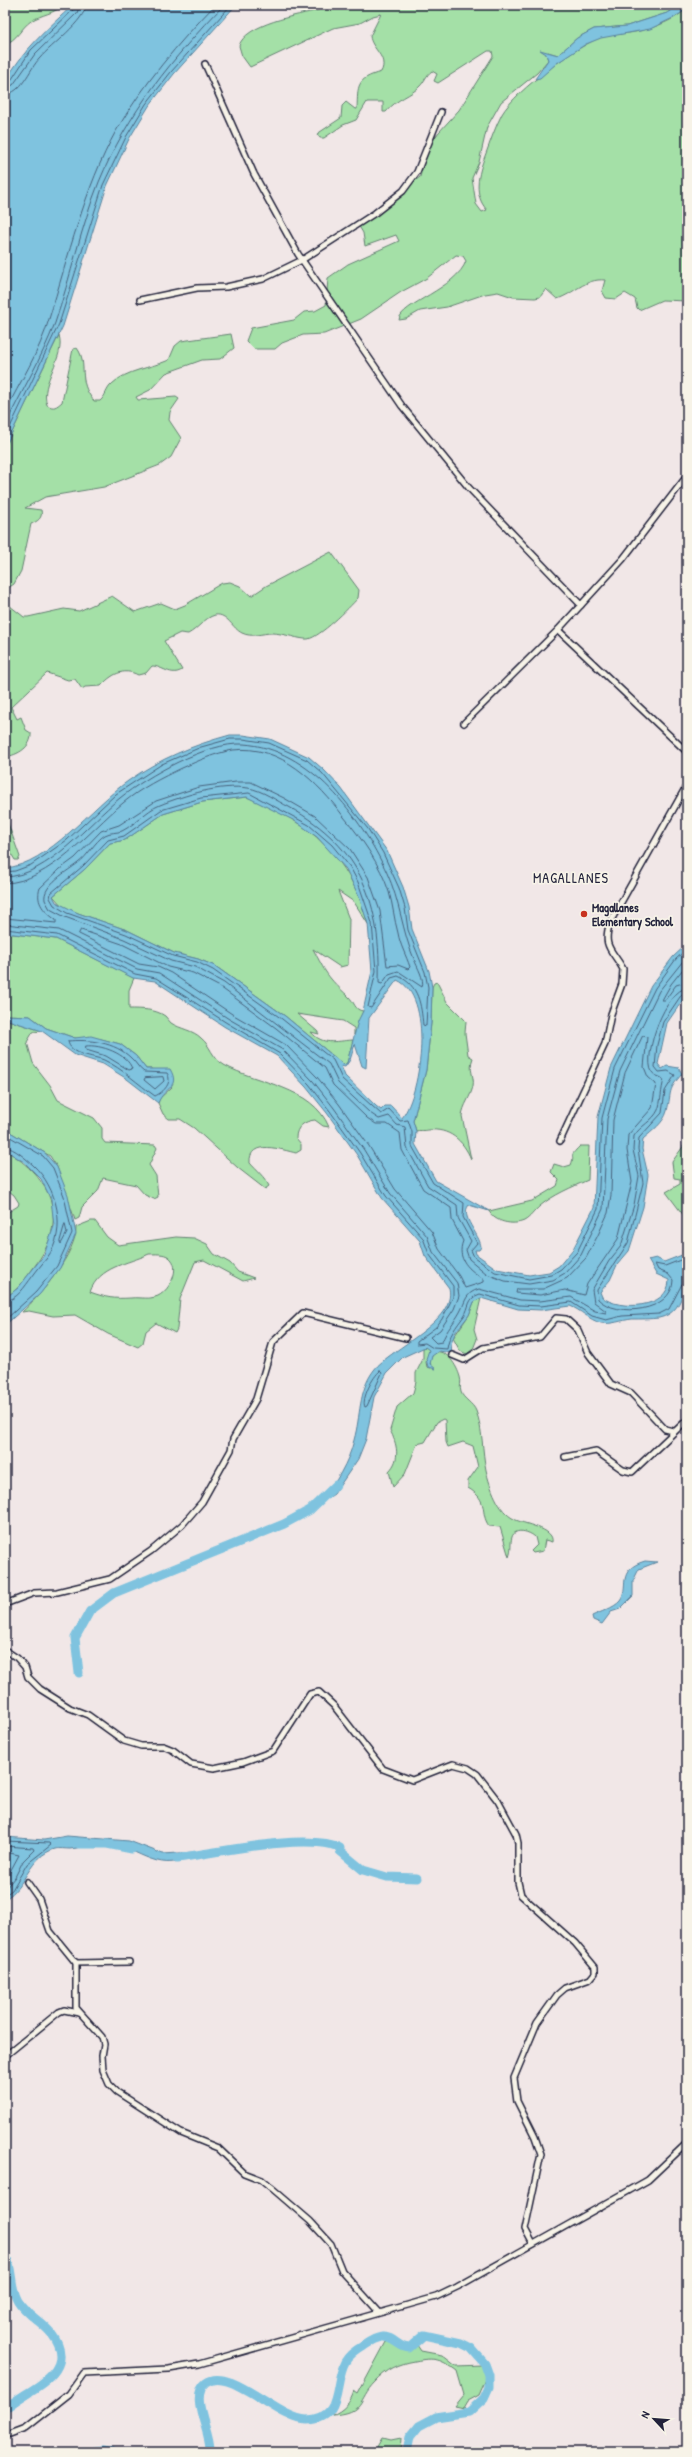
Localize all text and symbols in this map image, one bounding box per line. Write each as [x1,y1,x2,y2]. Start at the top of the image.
district label: MAGALLANES [533,868,609,887]
place label: Magallanes Elementary School [592,899,674,931]
marker: Magallanes Elementary School [579,909,589,919]
north arrow [634,2399,674,2439]
text: N [637,2409,653,2420]

